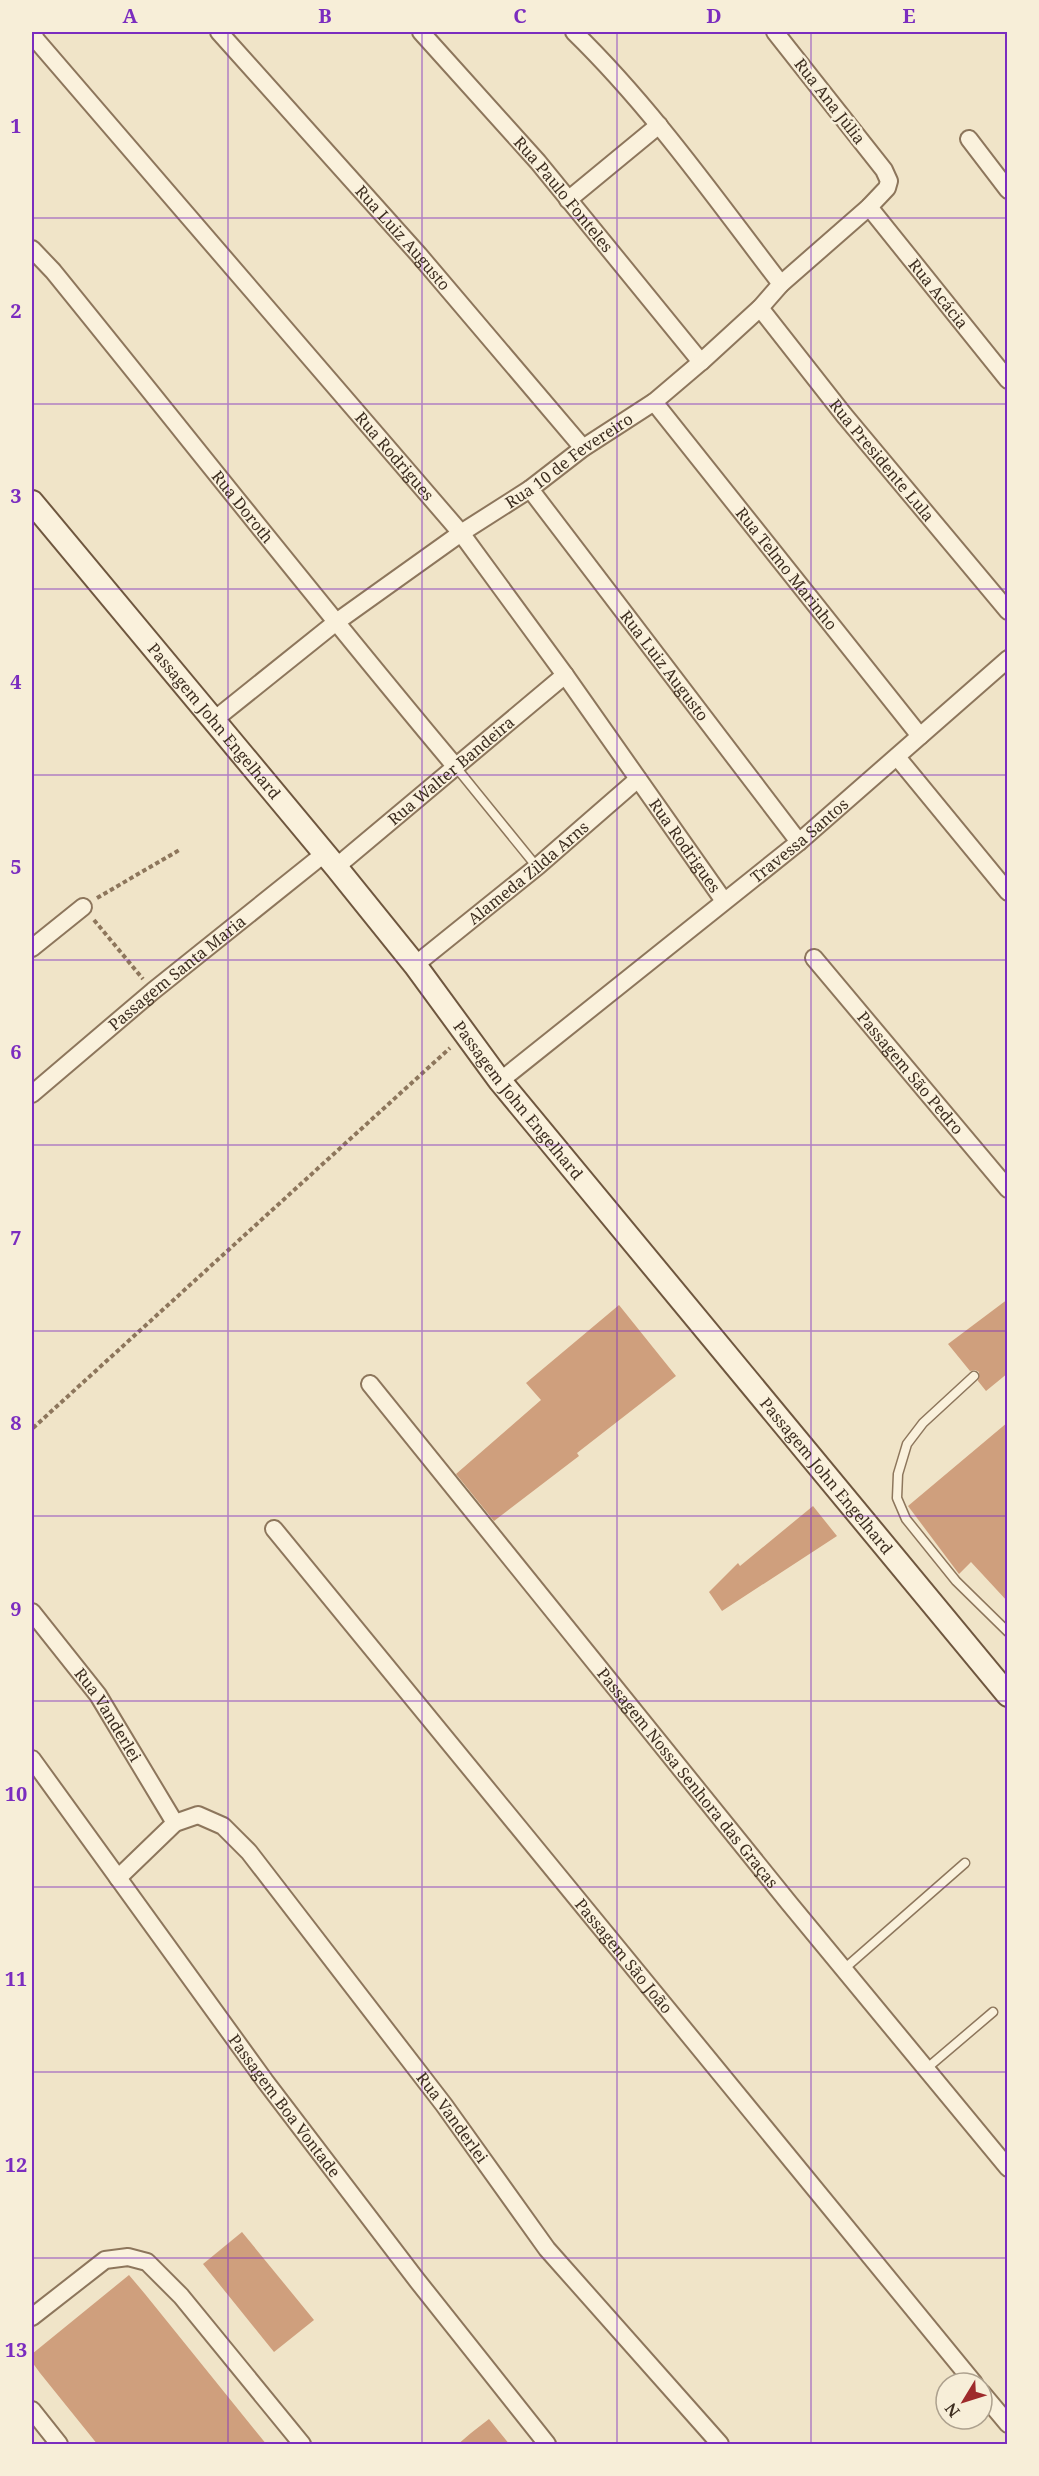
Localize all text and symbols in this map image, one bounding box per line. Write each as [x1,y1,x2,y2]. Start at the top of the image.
text: A [122,2,138,29]
text: B [318,2,332,29]
text: C [513,2,527,29]
text: D [706,2,722,29]
text: E [902,2,916,29]
street label: Rua Ana Júlia [789,53,871,149]
text: 1 [10,112,22,139]
street label: Rua Paulo Fonteles [509,132,618,257]
street label: Rua Luiz Augusto [351,180,455,295]
street label: Rua Acácia [904,254,973,333]
text: 2 [10,297,22,324]
street label: Rua Presidente Lula [824,394,939,526]
street label: Rua Rodrigues [350,407,439,505]
street label: Rua 10 de Fevereiro [501,408,637,513]
street label: Rua Doroth [207,466,279,548]
text: 3 [10,482,22,509]
street label: Rua Telmo Marinho [731,503,842,635]
street label: Rua Luiz Augusto [615,606,714,725]
street label: Passagem John Engelhard [143,638,286,804]
text: 4 [10,668,22,695]
street label: Rua Walter Bandeira [383,711,519,830]
street label: Travessa Santos [746,793,853,888]
street label: Rua Rodrigues [644,794,726,897]
street label: Alameda Zilda Arns [463,816,593,929]
text: 5 [10,853,22,880]
street label: Passagem Santa Maria [104,910,250,1035]
street label: Passagem São Pedro [852,1007,969,1139]
street label: Passagem John Engelhard [448,1016,588,1184]
text: 6 [10,1038,22,1065]
text: 7 [10,1224,22,1251]
street label: Passagem John Engelhard [755,1393,898,1559]
text: 8 [10,1409,22,1436]
text: 9 [10,1595,22,1622]
street label: Rua Vanderlei [70,1663,146,1766]
street label: Passagem Nossa Senhora das Graças [592,1663,783,1892]
text: 10 [5,1780,27,1807]
street label: Passagem São João [570,1894,678,2018]
text: 11 [5,1965,27,1992]
street label: Passagem Boa Vontade [224,2030,346,2182]
street label: Rua Vanderlei [412,2067,493,2167]
text: 12 [5,2151,27,2178]
text: 13 [5,2336,27,2363]
north arrow [934,2371,994,2431]
text: N [939,2398,965,2422]

